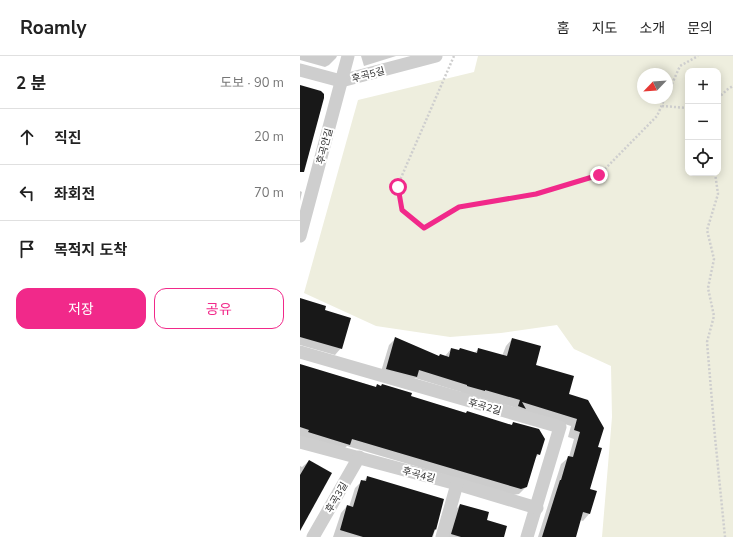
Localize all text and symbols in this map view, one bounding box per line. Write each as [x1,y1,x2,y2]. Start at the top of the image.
text: Roamly [20,15,87,41]
text: 홈 [557,19,570,38]
text: 지도 [592,19,617,38]
text: 소개 [639,19,665,38]
text: 문의 [687,19,713,38]
street label: 후곡5길 [350,64,386,86]
north arrow [637,68,673,104]
map controls [685,68,721,176]
button: + [685,68,721,104]
text: 2 분 [16,72,46,95]
text: 도보 · 90 m [220,74,284,92]
button: − [685,104,721,140]
icon: ahead [16,126,38,148]
street label: 후곡안길 [313,127,336,166]
text: 직진 [54,128,82,148]
text: 20 m [254,128,284,146]
button: locate [685,140,721,176]
route end [590,166,608,184]
route start [389,178,407,196]
icon: left [16,182,38,204]
text: 좌회전 [54,184,95,204]
text: 70 m [254,184,284,202]
icon: arrive [16,238,38,260]
text: 목적지 도착 [54,240,127,260]
button: 저장 [16,288,146,329]
button: 공유 [154,288,284,329]
street label: 후곡2길 [467,396,503,418]
street label: 후곡4길 [401,464,437,486]
street label: 후곡3길 [322,479,351,516]

